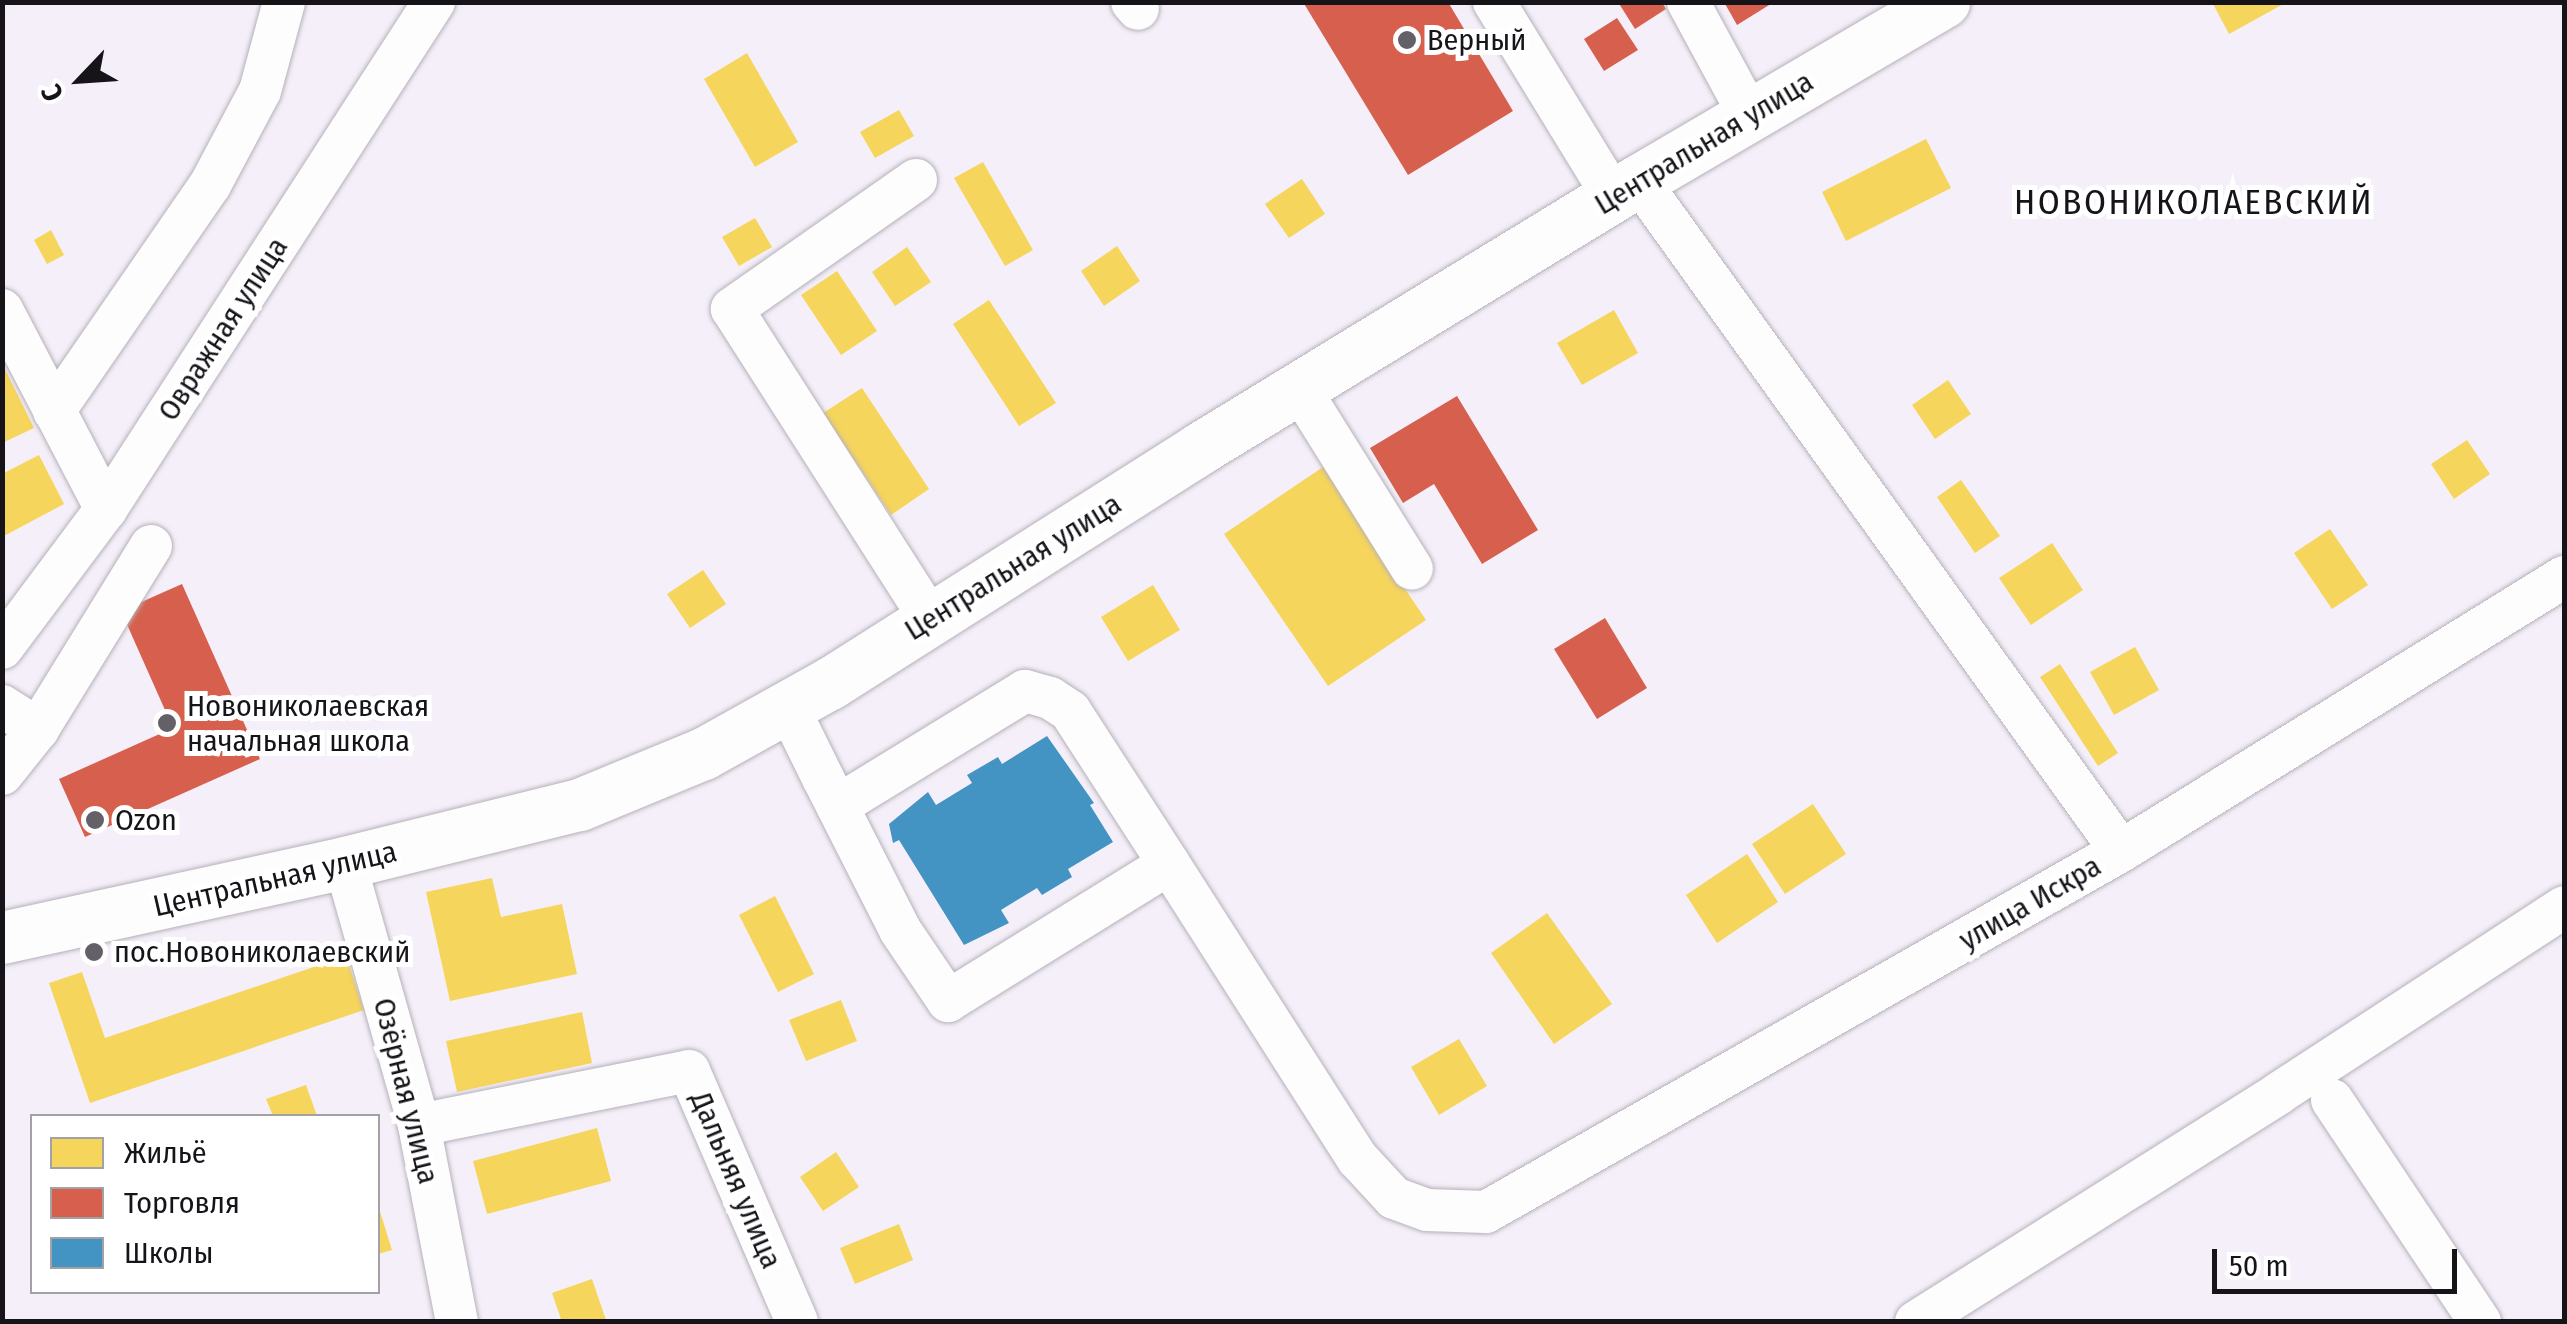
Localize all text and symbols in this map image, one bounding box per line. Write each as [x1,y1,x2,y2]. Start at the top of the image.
place label: Верный [1427,22,1526,58]
marker: Верный [1396,29,1418,51]
north arrow [30,30,130,130]
street label: Центральная улица [1588,64,1820,222]
text: С [34,79,70,107]
district label: НОВОНИКОЛАЕВСКИЙ [2014,181,2374,223]
street label: Овражная улица [150,231,296,427]
street label: Центральная улица [898,486,1128,648]
place label: Новониколаевская начальная школа [187,688,429,758]
marker: Новониколаевская начальная школа [156,712,178,734]
place label: Ozon [115,802,177,838]
marker: Ozon [84,809,106,831]
street label: Центральная улица [150,834,400,924]
street label: улица Искра [1953,848,2107,958]
place label: пос.Новониколаевский [114,934,410,970]
marker: пос.Новониколаевский [83,941,105,963]
street label: Озёрная улица [366,994,446,1188]
street label: Дальняя улица [683,1086,789,1274]
legend [30,1114,380,1294]
text: Жильё [124,1135,207,1171]
text: Торговля [124,1185,240,1221]
scale bar [2217,1229,2462,1291]
text: Школы [124,1235,213,1271]
text: 50 m [2229,1248,2289,1284]

